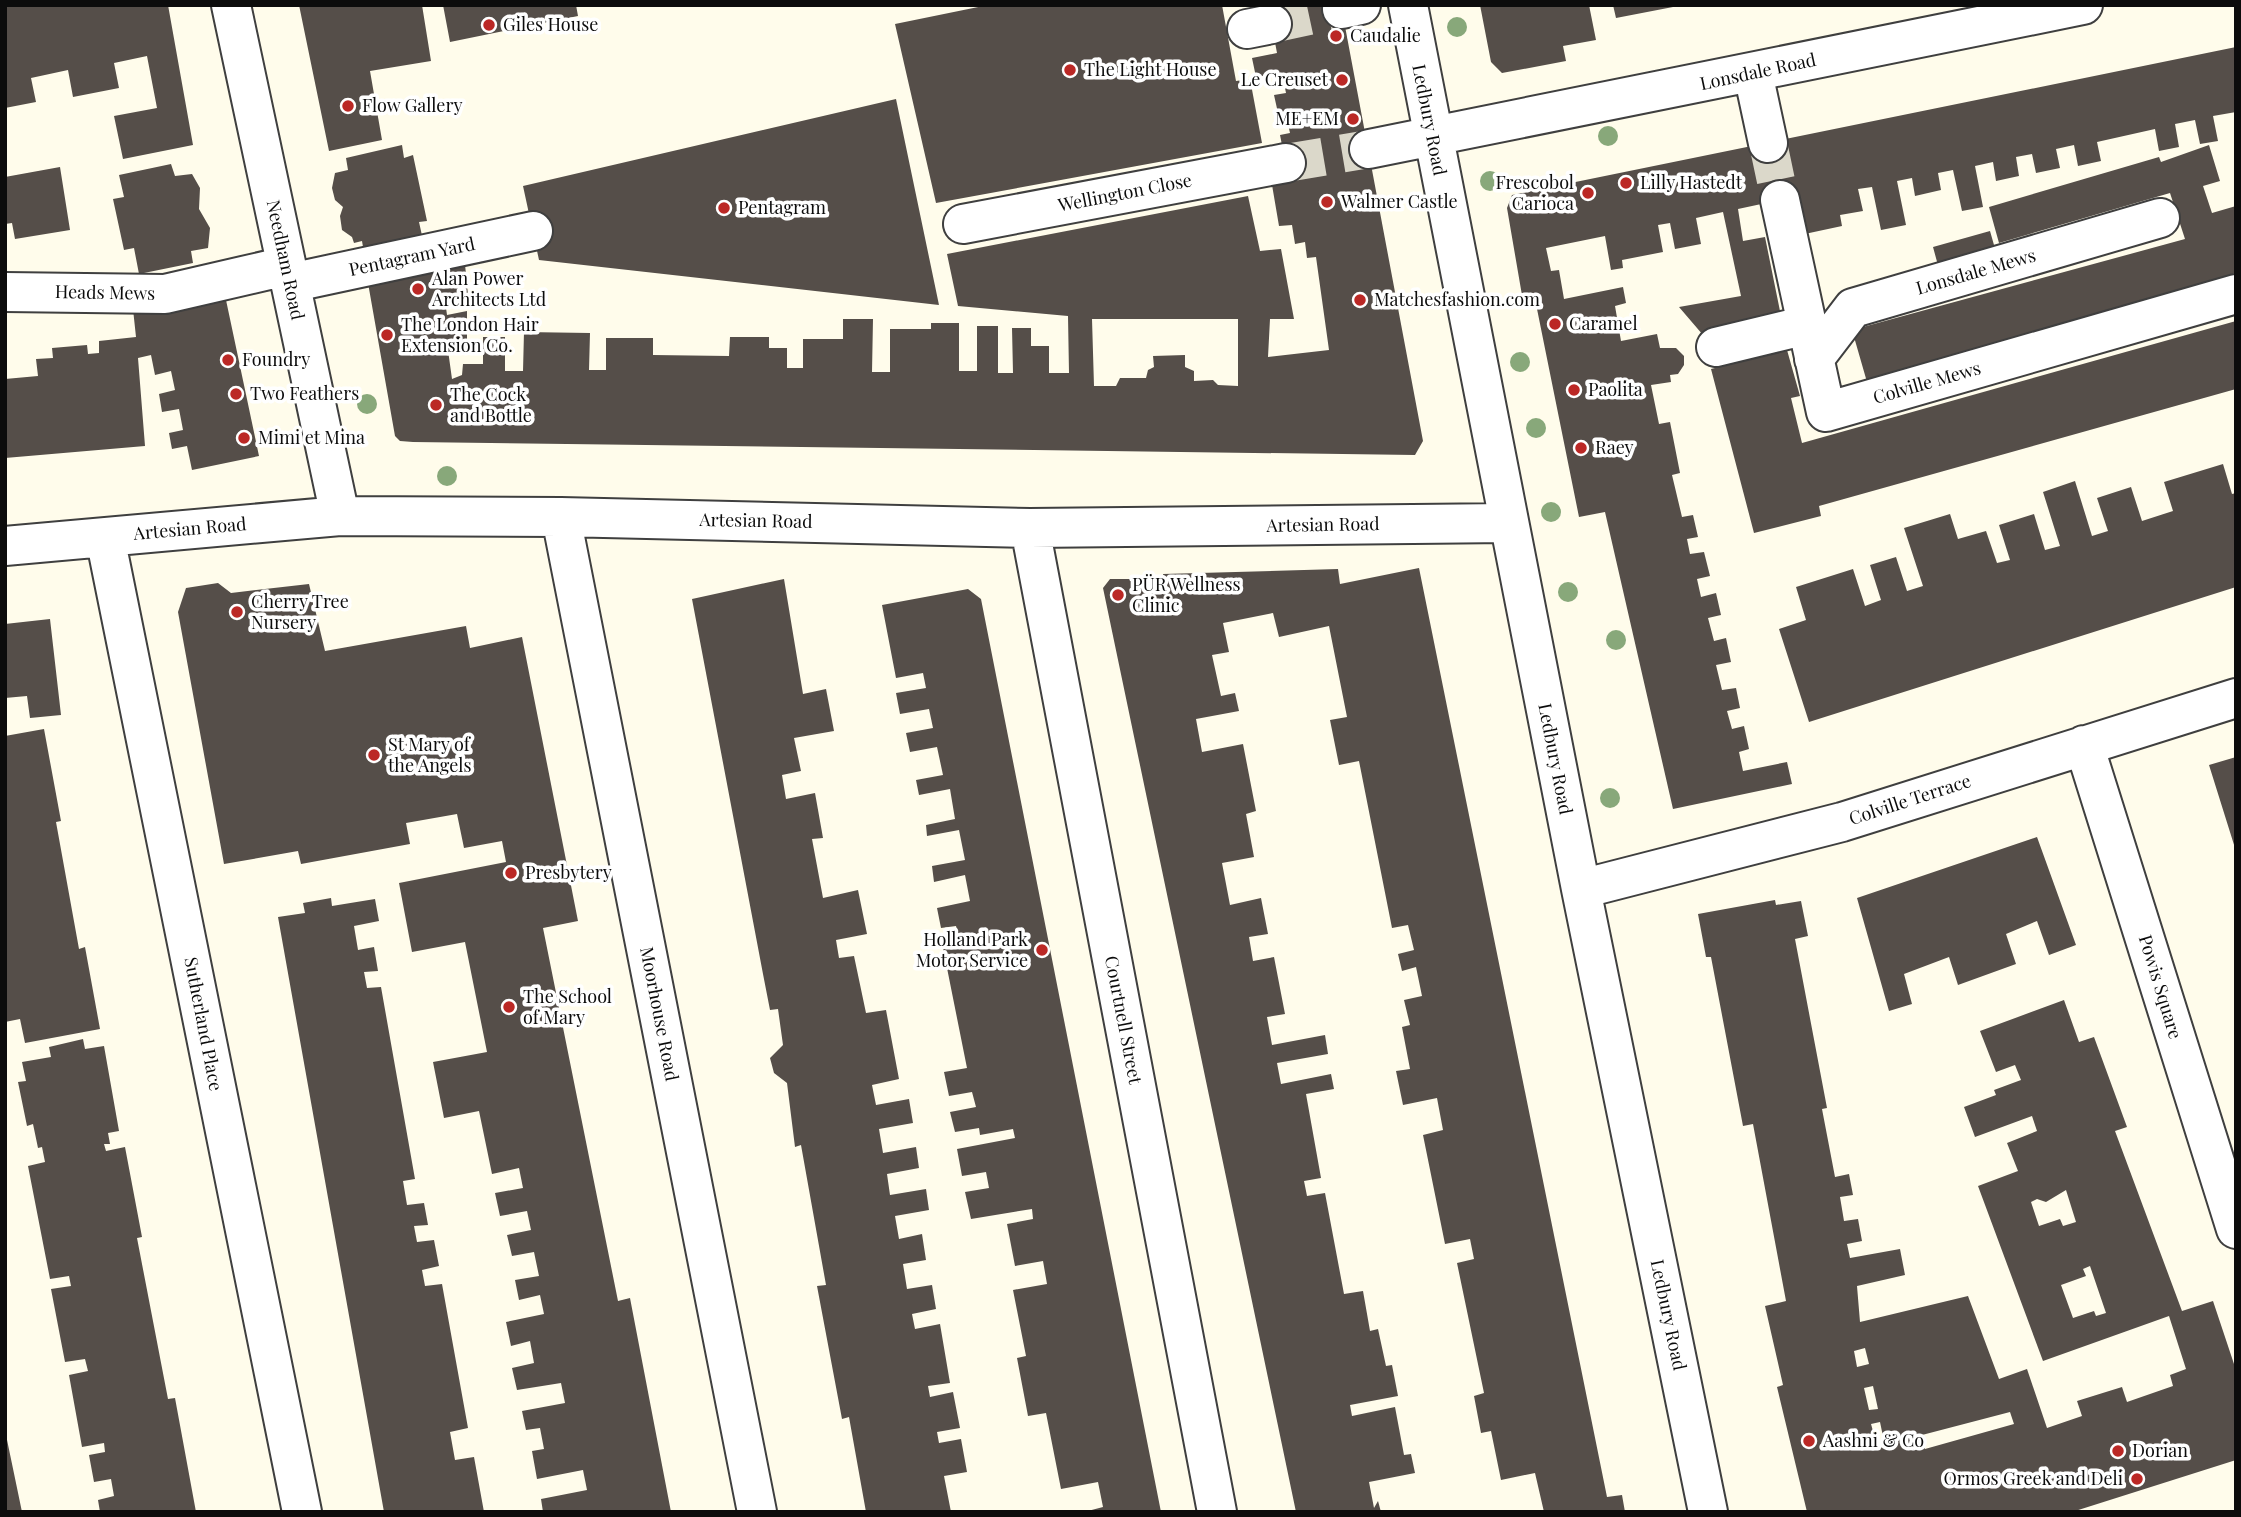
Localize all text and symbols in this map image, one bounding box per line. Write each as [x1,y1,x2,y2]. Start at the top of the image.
place label: Giles House [503,12,598,36]
marker: Giles House [481,17,497,33]
place label: Caudalie [1350,23,1421,47]
marker: Caudalie [1328,28,1344,44]
street label: Lonsdale Road [1698,47,1819,95]
place label: The Light House [1084,57,1217,81]
marker: The Light House [1062,62,1078,78]
street label: Ledbury Road [1407,62,1453,178]
place label: Le Creuset [1241,67,1329,91]
marker: Le Creuset [1334,72,1350,88]
place label: Flow Gallery [362,93,463,117]
marker: Flow Gallery [340,98,356,114]
place label: ME+EM [1275,106,1339,130]
marker: ME+EM [1345,111,1361,127]
street label: Wellington Close [1055,167,1194,217]
place label: Frescobol Carioca [1495,170,1574,215]
place label: Lilly Hastedt [1640,170,1743,194]
marker: Lilly Hastedt [1618,175,1634,191]
marker: Frescobol Carioca [1580,185,1596,201]
place label: Walmer Castle [1340,189,1458,213]
marker: Walmer Castle [1319,194,1335,210]
place label: Pentagram [738,195,826,219]
street label: Needham Road [262,198,311,322]
marker: Pentagram [716,200,732,216]
street label: Pentagram Yard [346,231,478,281]
street label: Lonsdale Mews [1913,242,2038,300]
place label: Alan Power Architects Ltd [431,266,547,311]
street label: Heads Mews [55,279,155,305]
marker: Alan Power Architects Ltd [410,281,426,297]
place label: Matchesfashion.com [1374,287,1540,311]
marker: Matchesfashion.com [1352,292,1368,308]
place label: Caramel [1569,311,1638,335]
place label: The London Hair Extension Co. [401,312,539,357]
marker: Caramel [1547,316,1563,332]
marker: The London Hair Extension Co. [379,327,395,343]
place label: Foundry [242,347,310,371]
marker: Foundry [220,352,236,368]
street label: Colville Mews [1870,355,1983,409]
place label: Paolita [1588,377,1643,401]
place label: Two Feathers [250,381,359,405]
place label: The Cock and Bottle [450,382,532,427]
marker: Paolita [1566,382,1582,398]
marker: Two Feathers [228,386,244,402]
marker: The Cock and Bottle [428,397,444,413]
place label: Mimi et Mina [258,425,365,449]
marker: Mimi et Mina [236,430,252,446]
place label: Raey [1595,435,1634,459]
marker: Raey [1573,440,1589,456]
street label: Artesian Road [698,507,813,533]
street label: Artesian Road [131,511,248,545]
street label: Artesian Road [1265,511,1380,537]
place label: PÜR Wellness Clinic [1132,572,1241,617]
marker: PÜR Wellness Clinic [1110,587,1126,603]
place label: Cherry Tree Nursery [251,589,349,634]
marker: Cherry Tree Nursery [229,604,245,620]
street label: Ledbury Road [1533,701,1579,817]
place label: St Mary of the Angels [388,732,472,777]
marker: St Mary of the Angels [366,747,382,763]
street label: Colville Terrace [1846,768,1974,830]
place label: Presbytery [525,860,612,884]
marker: Presbytery [503,865,519,881]
place label: Holland Park Motor Service [916,927,1028,972]
street label: Powis Square [2134,932,2188,1042]
marker: Holland Park Motor Service [1034,942,1050,958]
street label: Moorhouse Road [635,945,685,1083]
street label: Courtnell Street [1100,954,1148,1087]
street label: Sutherland Place [179,955,229,1093]
place label: The School of Mary [523,984,612,1029]
marker: The School of Mary [501,999,517,1015]
street label: Ledbury Road [1646,1257,1693,1373]
place label: Aashni & Co [1822,1428,1924,1452]
marker: Aashni & Co [1801,1433,1817,1449]
place label: Dorian [2132,1438,2188,1462]
marker: Dorian [2110,1443,2126,1459]
place label: Ormos Greek and Deli [1943,1466,2123,1490]
marker: Ormos Greek and Deli [2129,1471,2145,1487]

